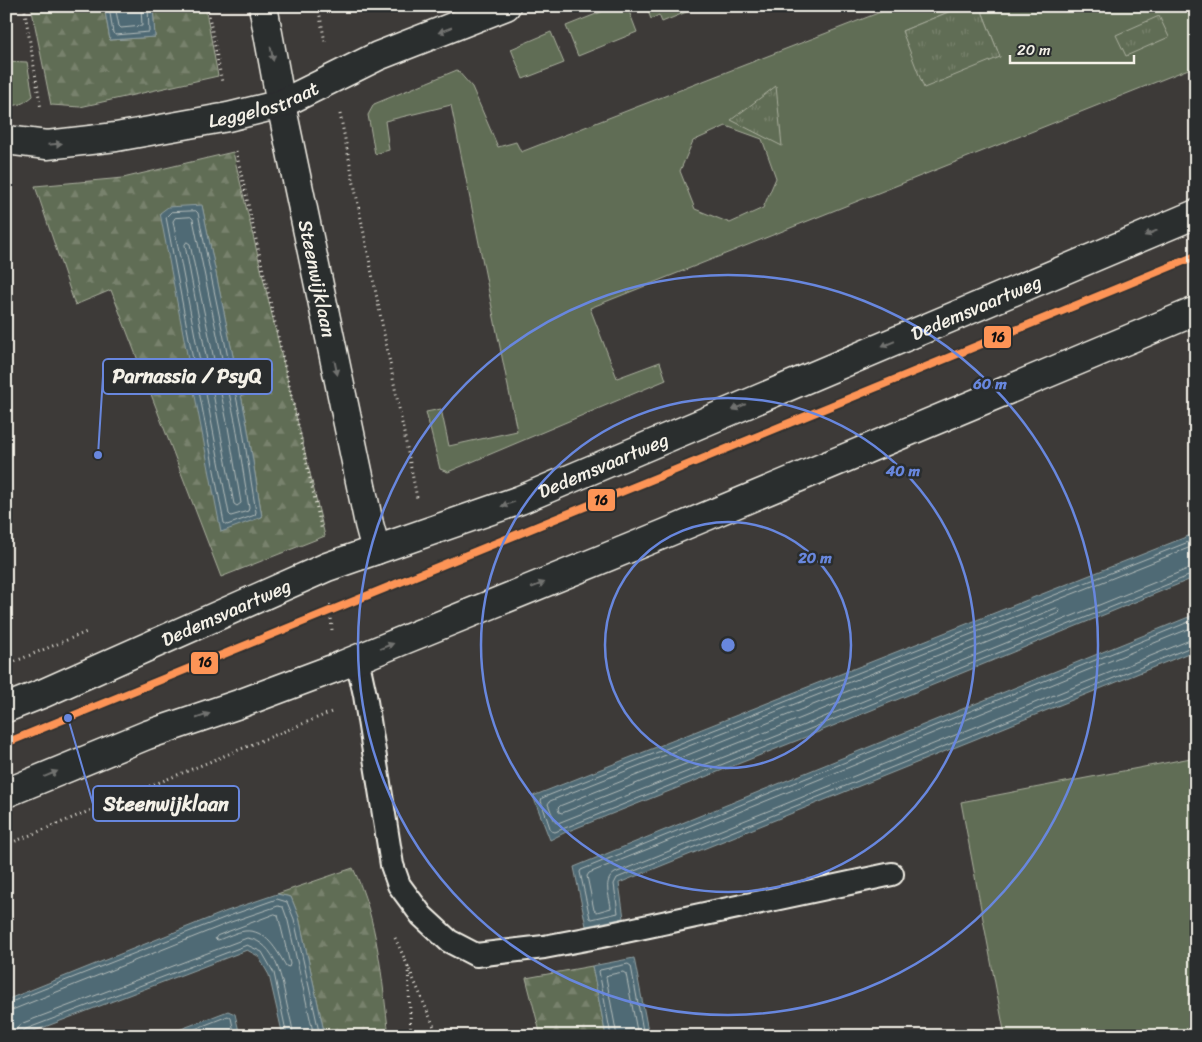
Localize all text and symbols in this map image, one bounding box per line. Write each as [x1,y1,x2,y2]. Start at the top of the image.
one-way arrow [437,27,452,35]
scale bar [1010,32,1133,64]
text: 20 m [1017,37,1051,63]
one-way arrow [269,47,277,63]
street label: Leggelostraat [206,72,325,137]
one-way arrow [47,139,63,147]
street label: Steenwijklaan [289,217,345,341]
one-way arrow [1144,229,1158,237]
street label: Dedemsvaartweg [906,265,1047,350]
line badge: 16 [983,325,1012,349]
text: 16 [991,325,1005,350]
one-way arrow [881,340,895,348]
callout: Parnassia / PsyQ [103,359,272,394]
text: Parnassia / PsyQ [112,359,262,394]
one-way arrow [333,360,341,376]
text: 60 m [972,371,1007,397]
one-way arrow [732,404,746,412]
street label: Dedemsvaartweg [533,423,674,508]
text: 40 m [885,458,921,484]
line badge: 16 [587,488,616,512]
text: 16 [594,488,608,513]
one-way arrow [501,501,516,508]
text: 20 m [797,545,832,571]
street label: Dedemsvaartweg [156,569,297,656]
one-way arrow [531,581,546,589]
centre of rings [719,636,737,654]
one-way arrow [380,642,395,649]
text: 16 [198,650,212,675]
line badge: 16 [190,651,219,675]
one-way arrow [196,712,211,720]
one-way arrow [44,770,58,778]
callout: Steenwijklaan [93,786,239,821]
text: Steenwijklaan [102,787,229,822]

